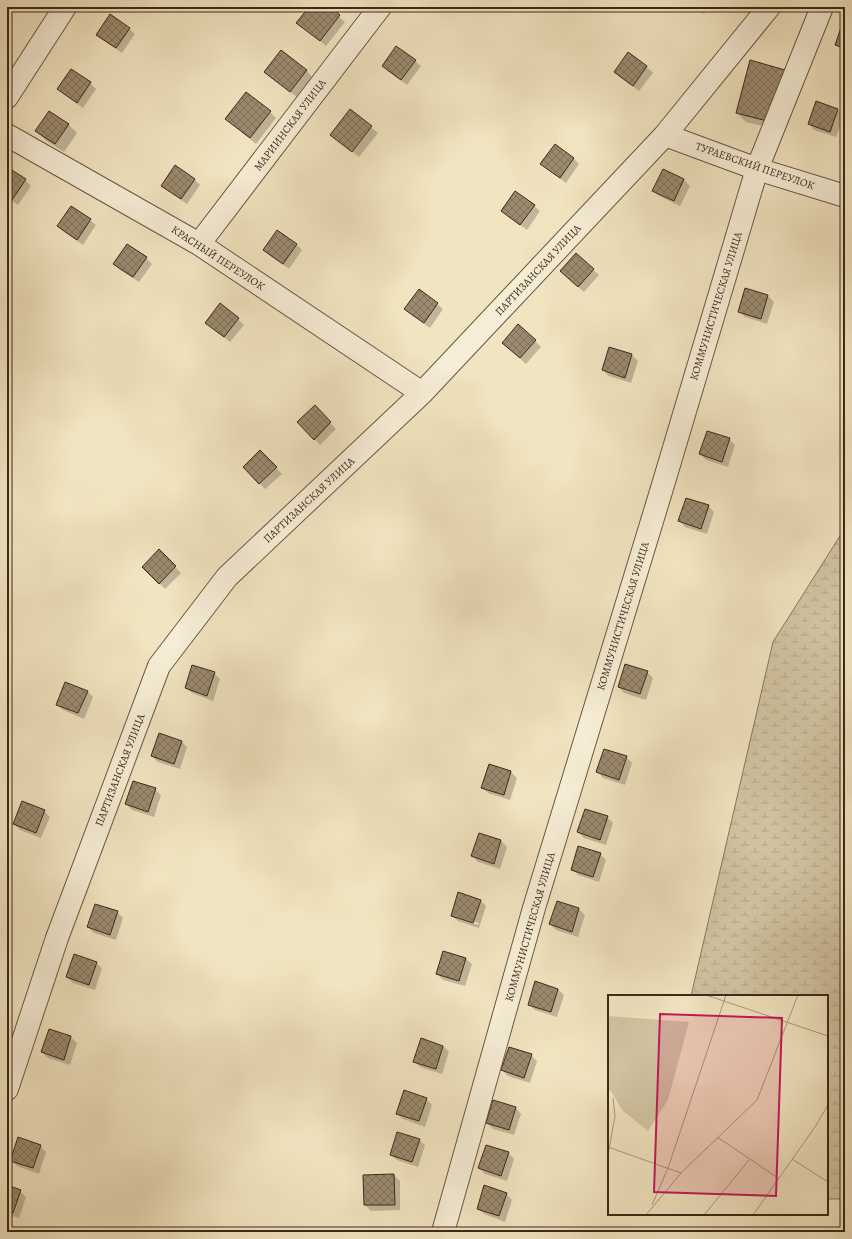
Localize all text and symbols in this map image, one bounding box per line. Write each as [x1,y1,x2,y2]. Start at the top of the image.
street label: МАРИИНСКАЯ УЛИЦА [251,76,330,174]
street label: ТУРАЕВСКИЙ ПЕРЕУЛОК [694,139,816,193]
street label: ПАРТИЗАНСКАЯ УЛИЦА [492,221,585,319]
street label: КРАСНЫЙ ПЕРЕУЛОК [168,222,268,294]
street label: КОММУНИСТИЧЕСКАЯ УЛИЦА [686,229,746,382]
street label: ПАРТИЗАНСКАЯ УЛИЦА [260,453,358,546]
street label: КОММУНИСТИЧЕСКАЯ УЛИЦА [593,539,653,692]
street label: ПАРТИЗАНСКАЯ УЛИЦА [92,711,149,829]
street label: КОММУНИСТИЧЕСКАЯ УЛИЦА [501,850,559,1003]
inset map [608,995,828,1215]

